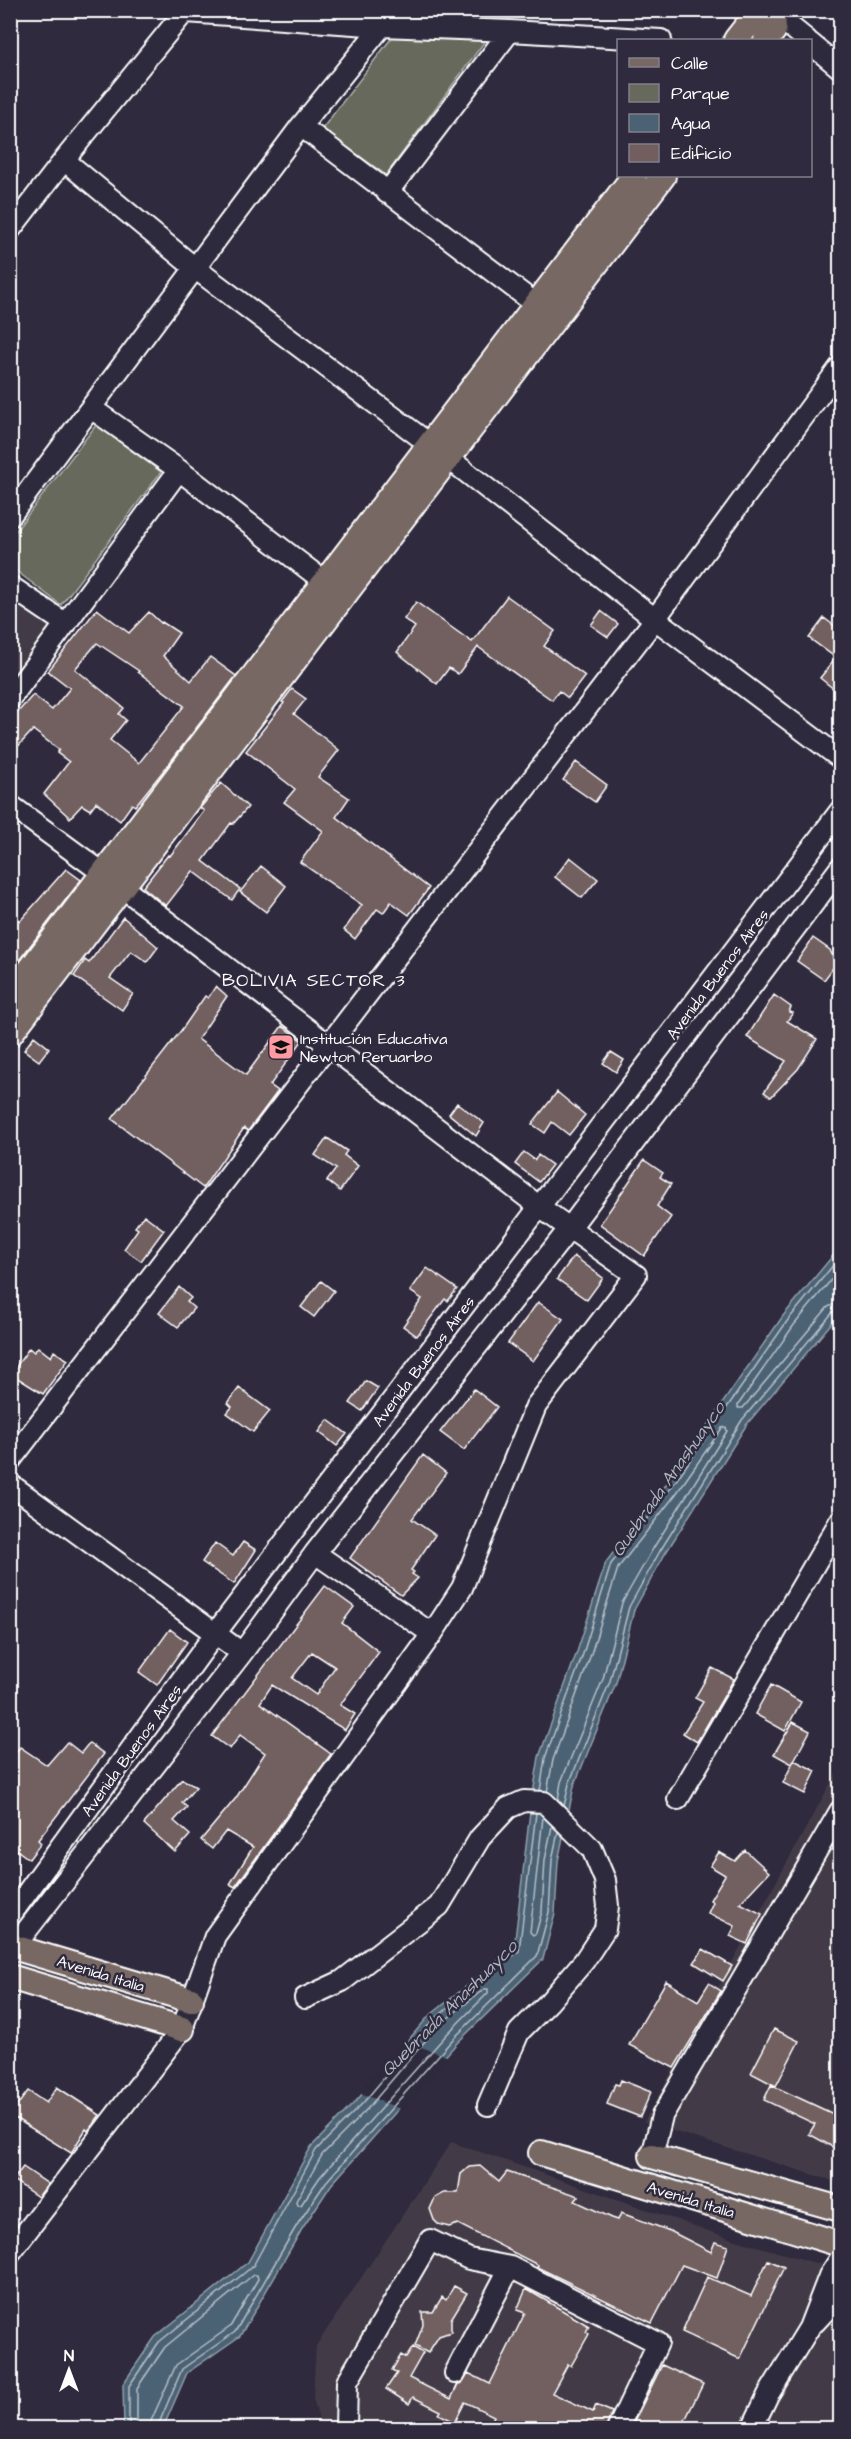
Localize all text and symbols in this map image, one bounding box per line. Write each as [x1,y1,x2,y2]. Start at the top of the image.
legend [617,39,812,177]
text: Calle [671,51,709,76]
text: Parque [671,81,730,106]
text: Agua [671,111,710,137]
text: Edificio [671,141,731,166]
street label: Avenida Buenos Aires [661,905,774,1044]
district label: BOLIVIA SECTOR 3 [222,968,406,993]
place label: Institución Educativa Newton Peruarbo [300,1028,447,1068]
school or university icon: Institución Educativa Newton Peruarbo [266,1032,296,1062]
street label: Avenida Buenos Aires [367,1292,480,1431]
water label: Quebrada Anashuayco [605,1395,733,1562]
street label: Avenida Buenos Aires [76,1680,187,1821]
water label: Quebrada Anashuayco [376,1933,525,2083]
street label: Avenida Italia [54,1950,147,1998]
street label: Avenida Italia [644,2176,737,2224]
north arrow [39,2340,99,2400]
text: N [64,2345,74,2367]

